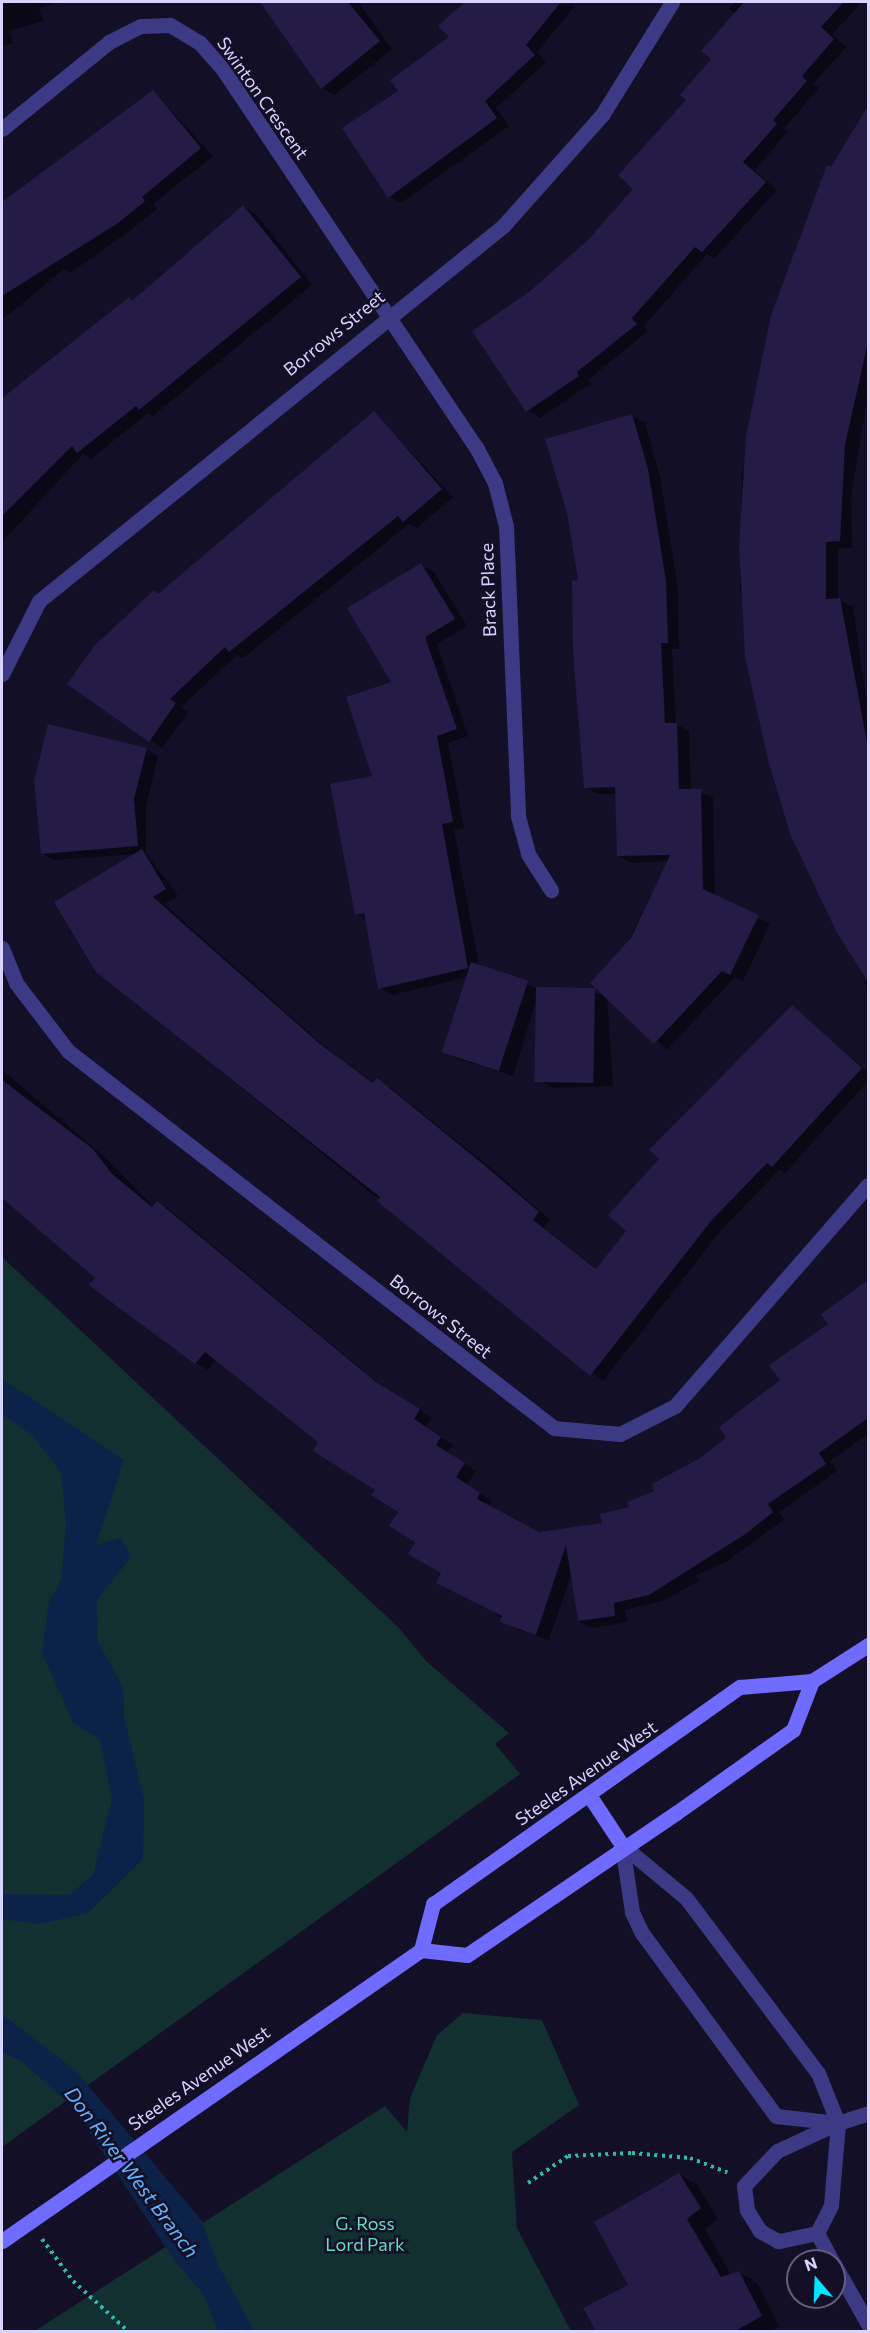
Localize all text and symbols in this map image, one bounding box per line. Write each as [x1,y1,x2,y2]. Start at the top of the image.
street label: Swinton Crescent [213,33,313,163]
street label: Borrows Street [279,286,389,380]
street label: Brack Place [476,543,500,637]
street label: Borrows Street [386,1269,496,1363]
street label: Steeles Avenue West [511,1716,661,1830]
street label: Steeles Avenue West [124,2021,274,2135]
water label: Don River West Branch [60,2082,204,2262]
park label: G. Ross Lord Park [325,2213,405,2256]
north arrow [786,2249,846,2309]
text: N [802,2252,819,2274]

